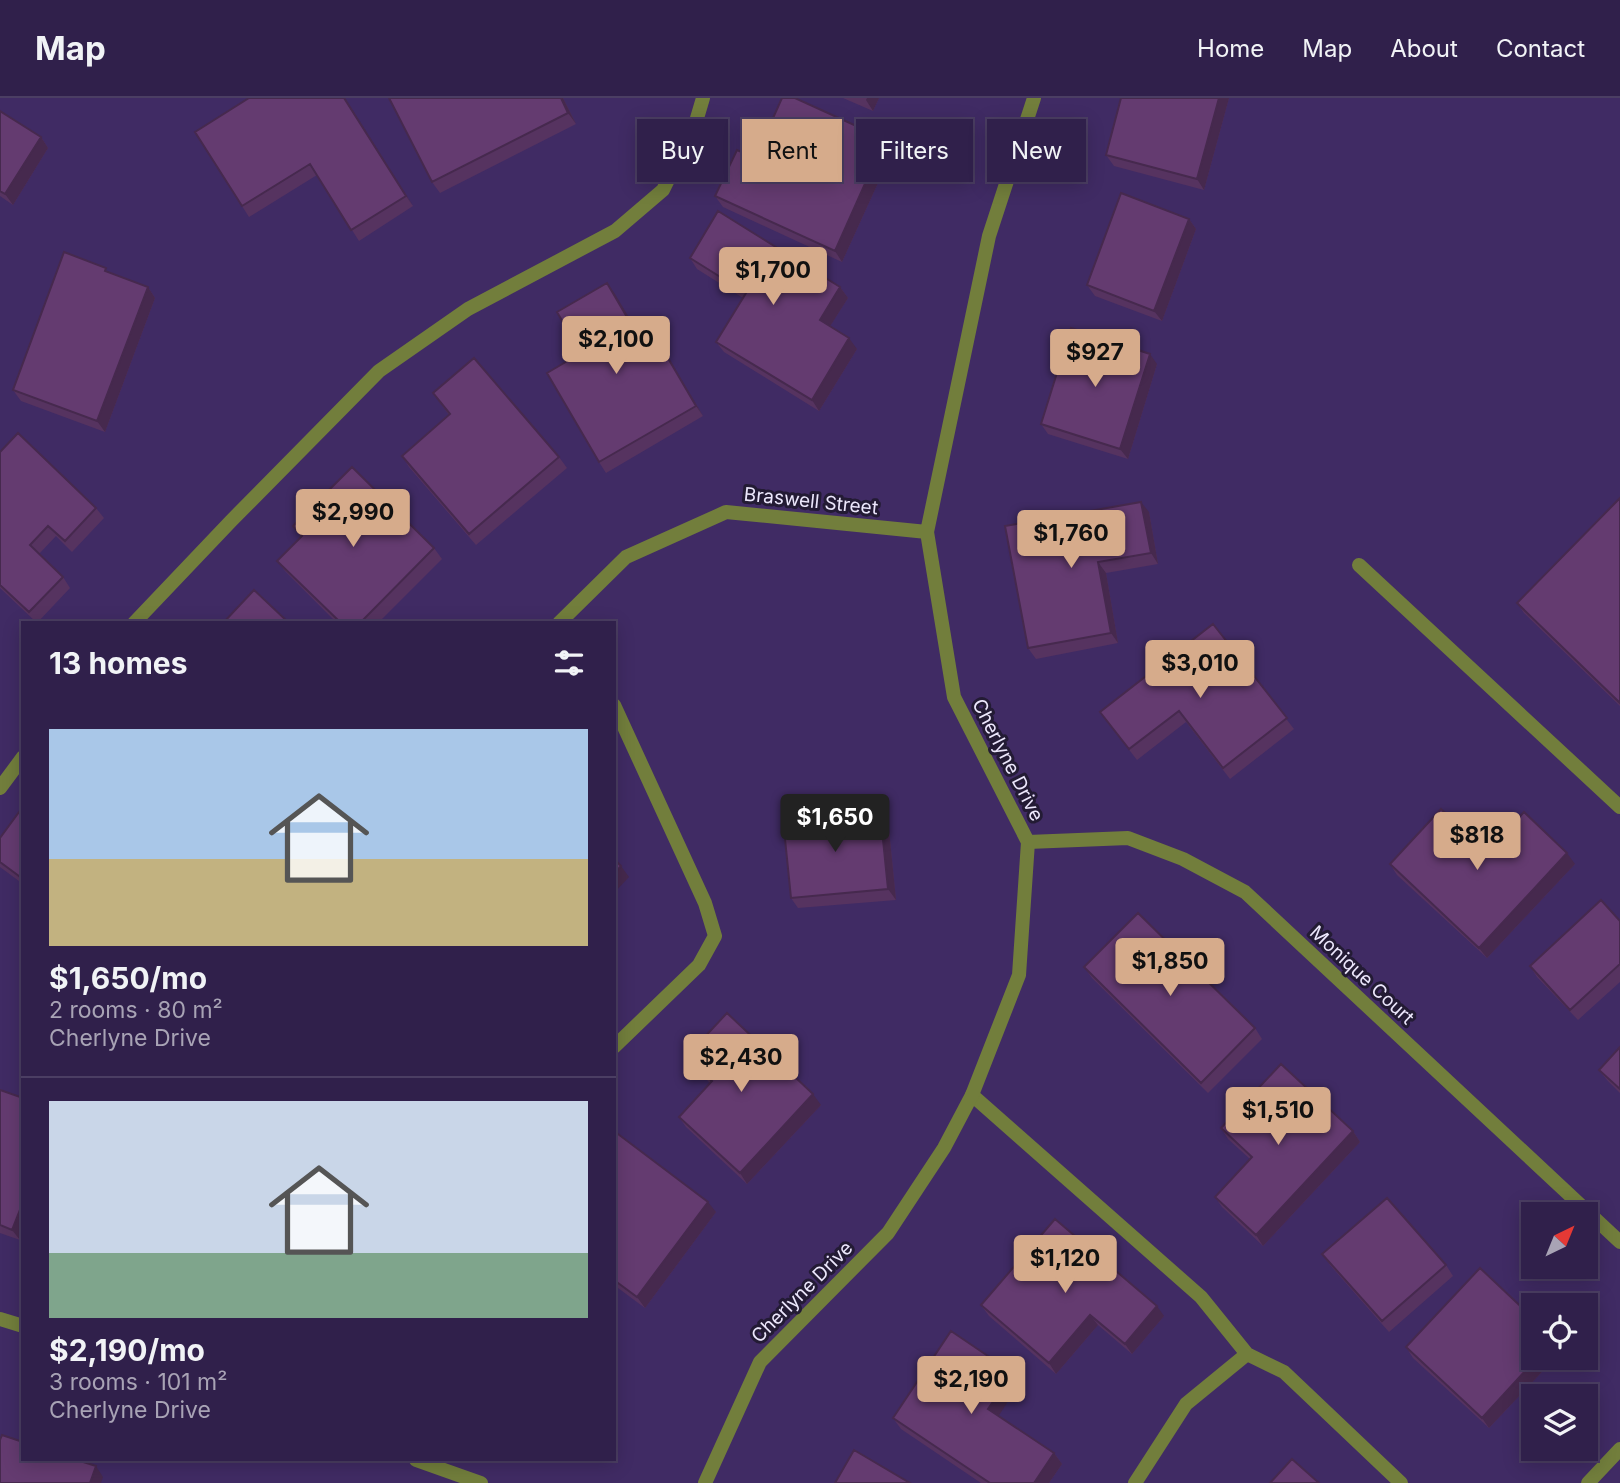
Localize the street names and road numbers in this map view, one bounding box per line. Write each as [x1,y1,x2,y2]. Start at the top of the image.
street label: Braswell Street [743,483,879,519]
street label: Cherlyne Drive [967,695,1049,825]
street label: Monique Court [1305,921,1419,1029]
street label: Cherlyne Drive [747,1237,857,1347]

